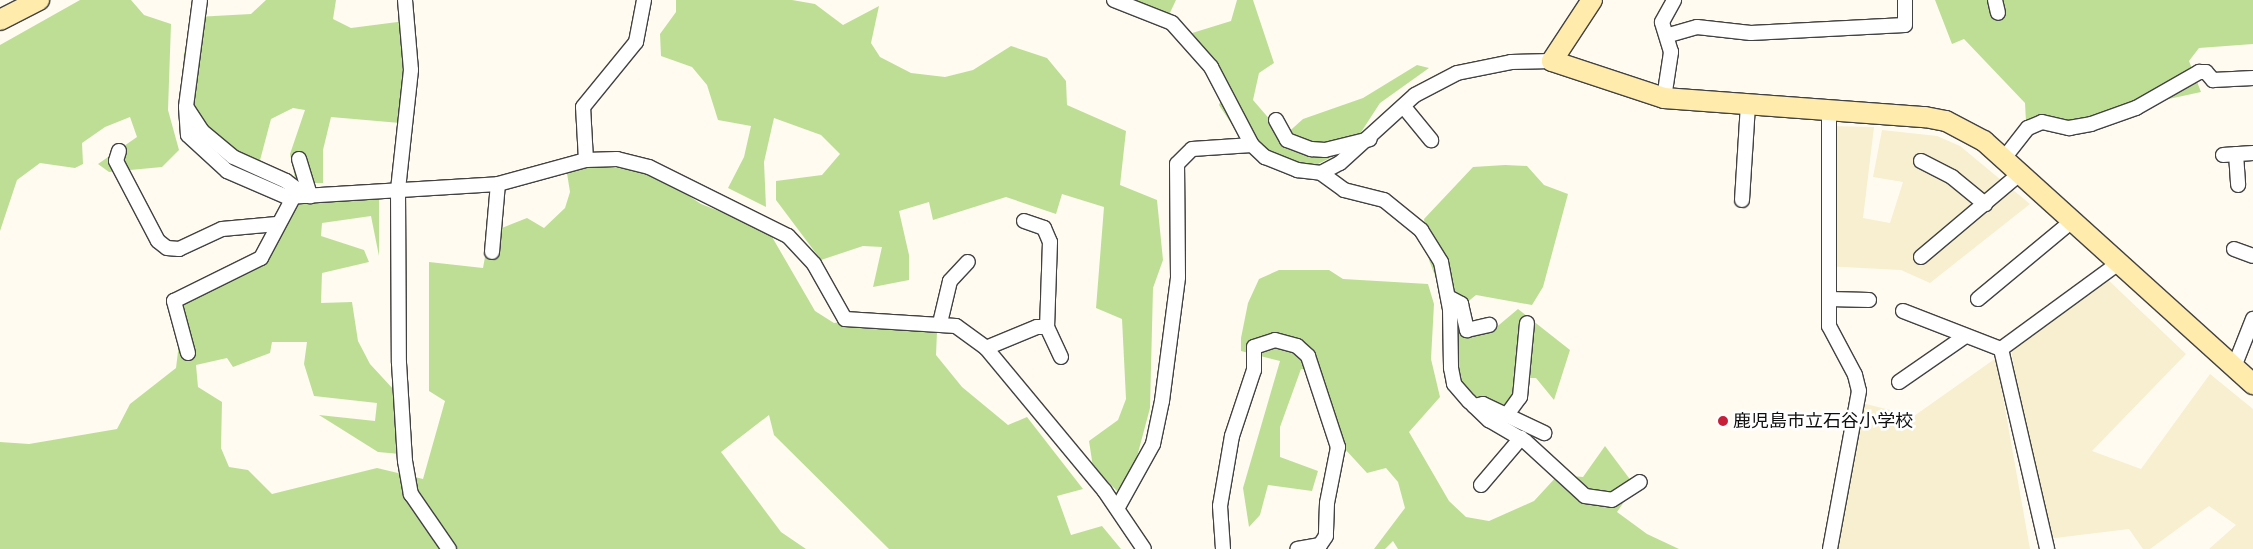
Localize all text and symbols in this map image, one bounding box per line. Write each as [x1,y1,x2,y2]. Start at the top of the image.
place label: 鹿児島市立石谷小学校 [1733,410,1913,432]
marker: 鹿児島市立石谷小学校 [1717,415,1729,427]

